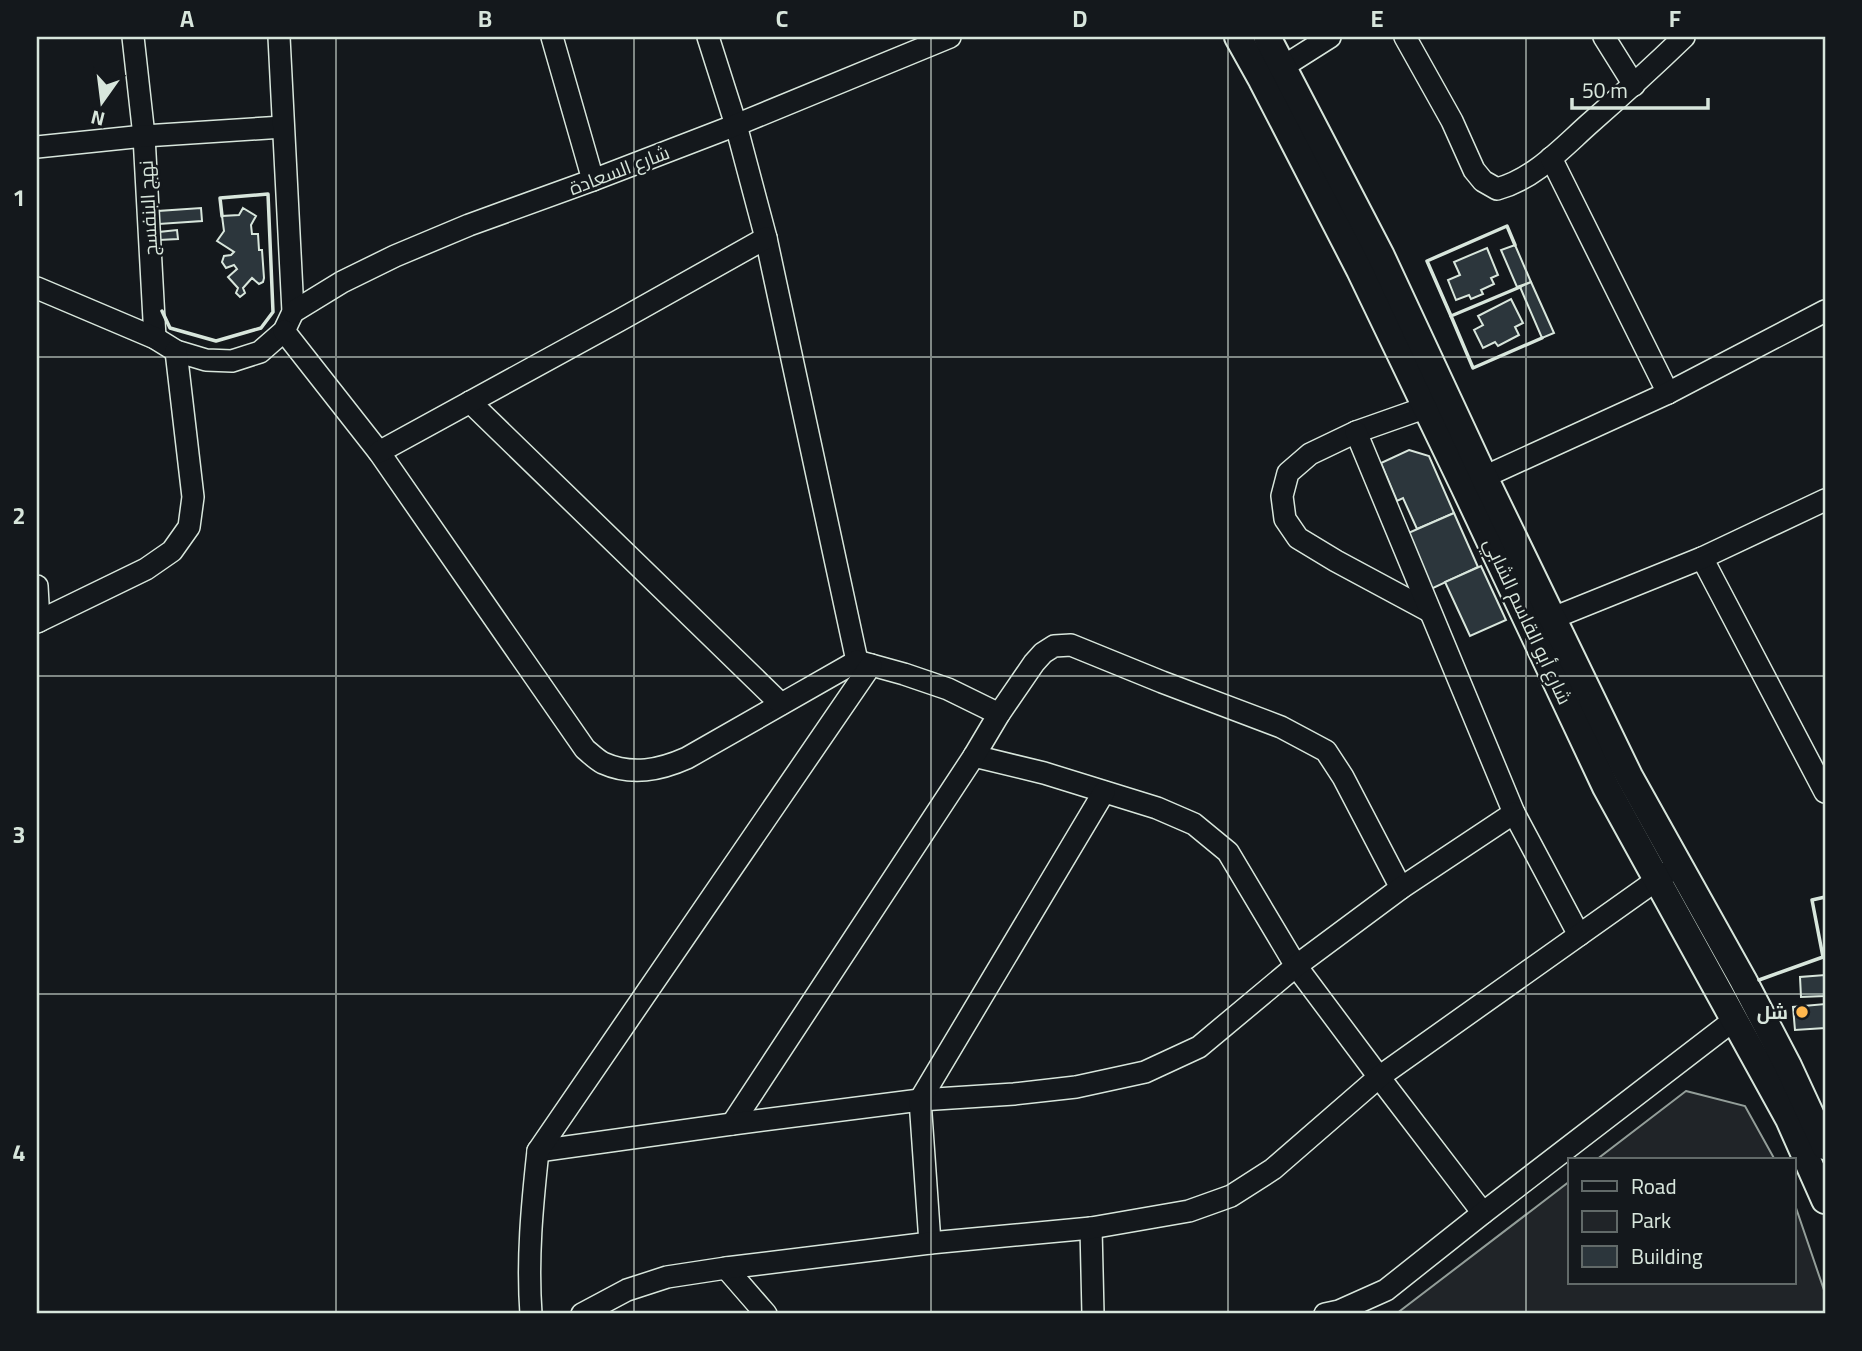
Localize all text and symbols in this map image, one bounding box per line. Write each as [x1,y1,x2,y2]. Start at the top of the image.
text: A [180,0,194,40]
text: B [478,0,492,40]
text: C [776,0,788,40]
text: D [1073,0,1087,40]
text: E [1371,0,1383,40]
text: F [1669,0,1681,40]
north arrow [66,66,136,136]
scale bar [1572,66,1708,110]
text: 50 m [1582,71,1628,110]
text: N [87,99,109,138]
street label: شارع السعادة [563,134,675,206]
street label: نهج البنفسج [128,159,168,257]
text: 1 [13,176,25,219]
text: 2 [13,494,25,537]
street label: شارع أبو القاسم الشابي [1473,531,1583,711]
text: 3 [13,813,25,856]
place label: شل [1757,994,1788,1030]
marker: شل [1794,1004,1810,1020]
text: 4 [13,1131,26,1174]
legend [1568,1158,1796,1284]
text: Road [1631,1167,1677,1206]
text: Park [1631,1201,1671,1240]
text: Building [1631,1237,1703,1276]

